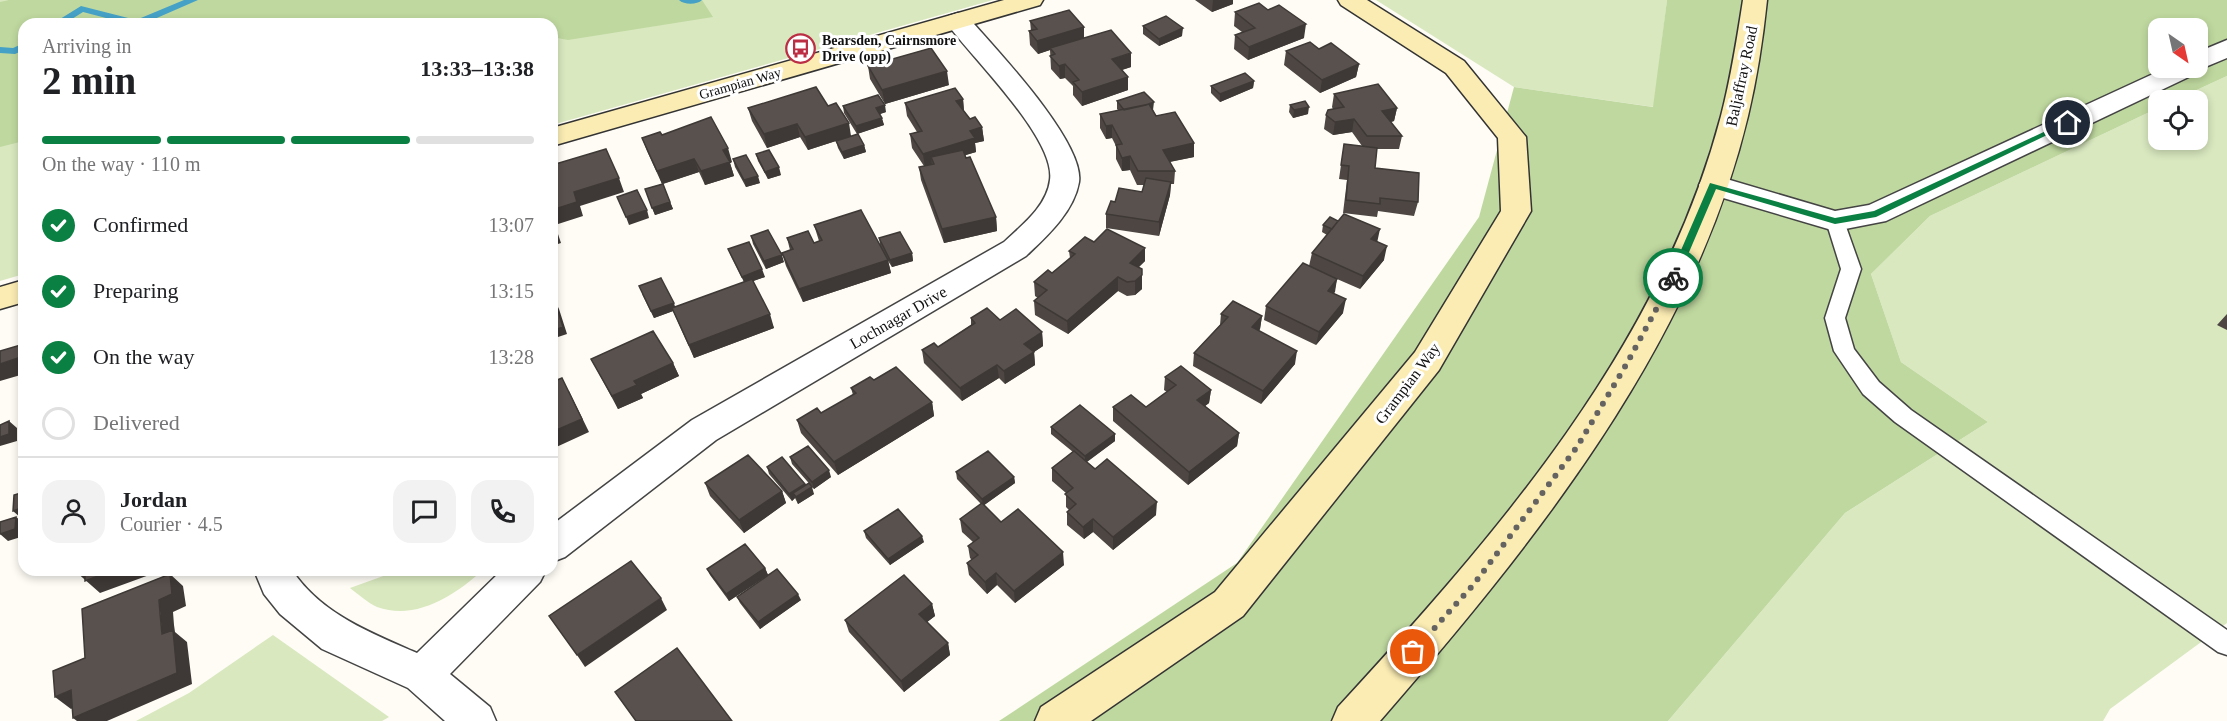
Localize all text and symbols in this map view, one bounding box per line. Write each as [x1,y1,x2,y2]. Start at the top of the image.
north arrow [2148,18,2208,78]
map controls [2148,18,2208,150]
street label: Baljaffray Road [1723,24,1761,128]
bus stop icon: Bearsden, Cairnsmore Drive (opp) [785,32,817,64]
place label: Bearsden, Cairnsmore Drive (opp) [822,33,956,65]
text: Arriving in [42,35,131,57]
text: 13:33–13:38 [420,56,534,81]
text: 2 min [42,59,136,102]
street label: Grampian Way [697,65,783,102]
button: locate [2148,90,2208,150]
pin [2042,97,2093,148]
icon: home [2051,106,2084,139]
text: On the way · 110 m [42,153,201,175]
icon: check [42,209,75,242]
text: Confirmed [93,212,188,237]
text: 13:07 [488,214,534,236]
courier [1643,248,1703,308]
icon: bike [1657,262,1690,295]
icon: check [42,275,75,308]
text: Preparing [93,278,179,303]
text: 13:15 [488,280,534,302]
street label: Lochnagar Drive [847,283,950,353]
street label: Grampian Way [1372,340,1444,428]
icon: check [42,341,75,374]
text: On the way [93,344,194,369]
text: 13:28 [488,346,534,368]
text: Delivered [93,410,180,435]
button: person [42,480,105,543]
button: chat [393,480,456,543]
button: phone [471,480,534,543]
text: Jordan [120,487,187,512]
text: Courier · 4.5 [120,513,223,535]
pin [1387,626,1438,677]
icon: bag [1396,635,1429,668]

